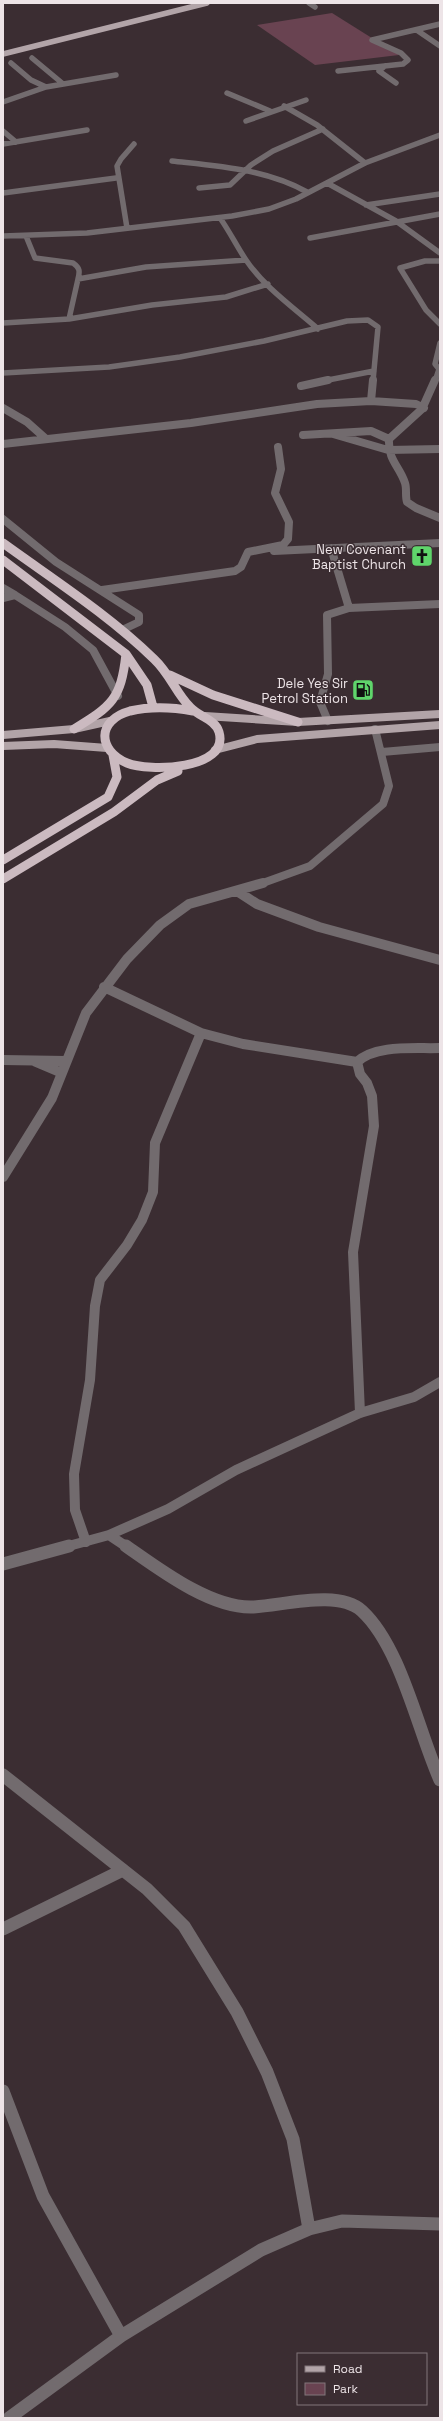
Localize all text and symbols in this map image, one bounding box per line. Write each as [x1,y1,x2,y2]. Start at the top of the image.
place label: New Covenant Baptist Church [312,541,406,573]
church icon: New Covenant Baptist Church [409,543,435,569]
place label: Dele Yes Sir Petrol Station [262,675,348,707]
fuel station icon: Dele Yes Sir Petrol Station [350,677,376,703]
legend [297,2353,427,2405]
text: Road [333,2361,362,2377]
text: Park [333,2381,358,2397]

